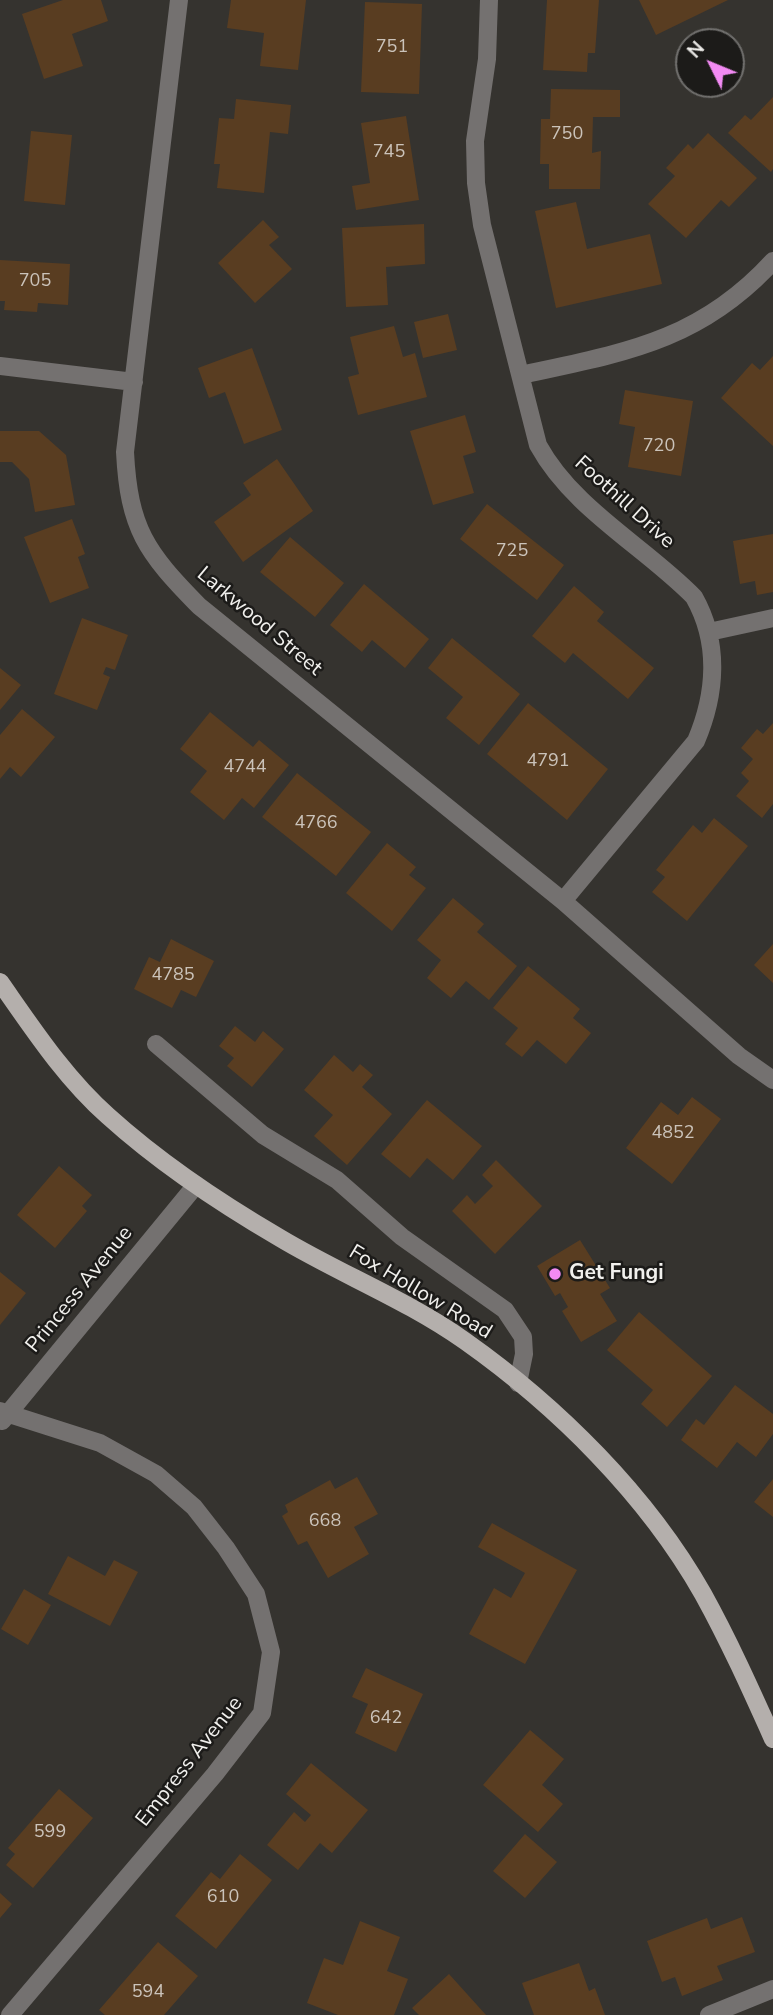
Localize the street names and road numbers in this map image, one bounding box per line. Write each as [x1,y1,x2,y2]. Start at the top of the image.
street label: Foothill Drive [569,451,679,555]
street label: Larkwood Street [191,562,327,682]
street label: Princess Avenue [21,1222,139,1358]
street label: Fox Hollow Road [344,1240,496,1346]
street label: Empress Avenue [131,1692,249,1832]

